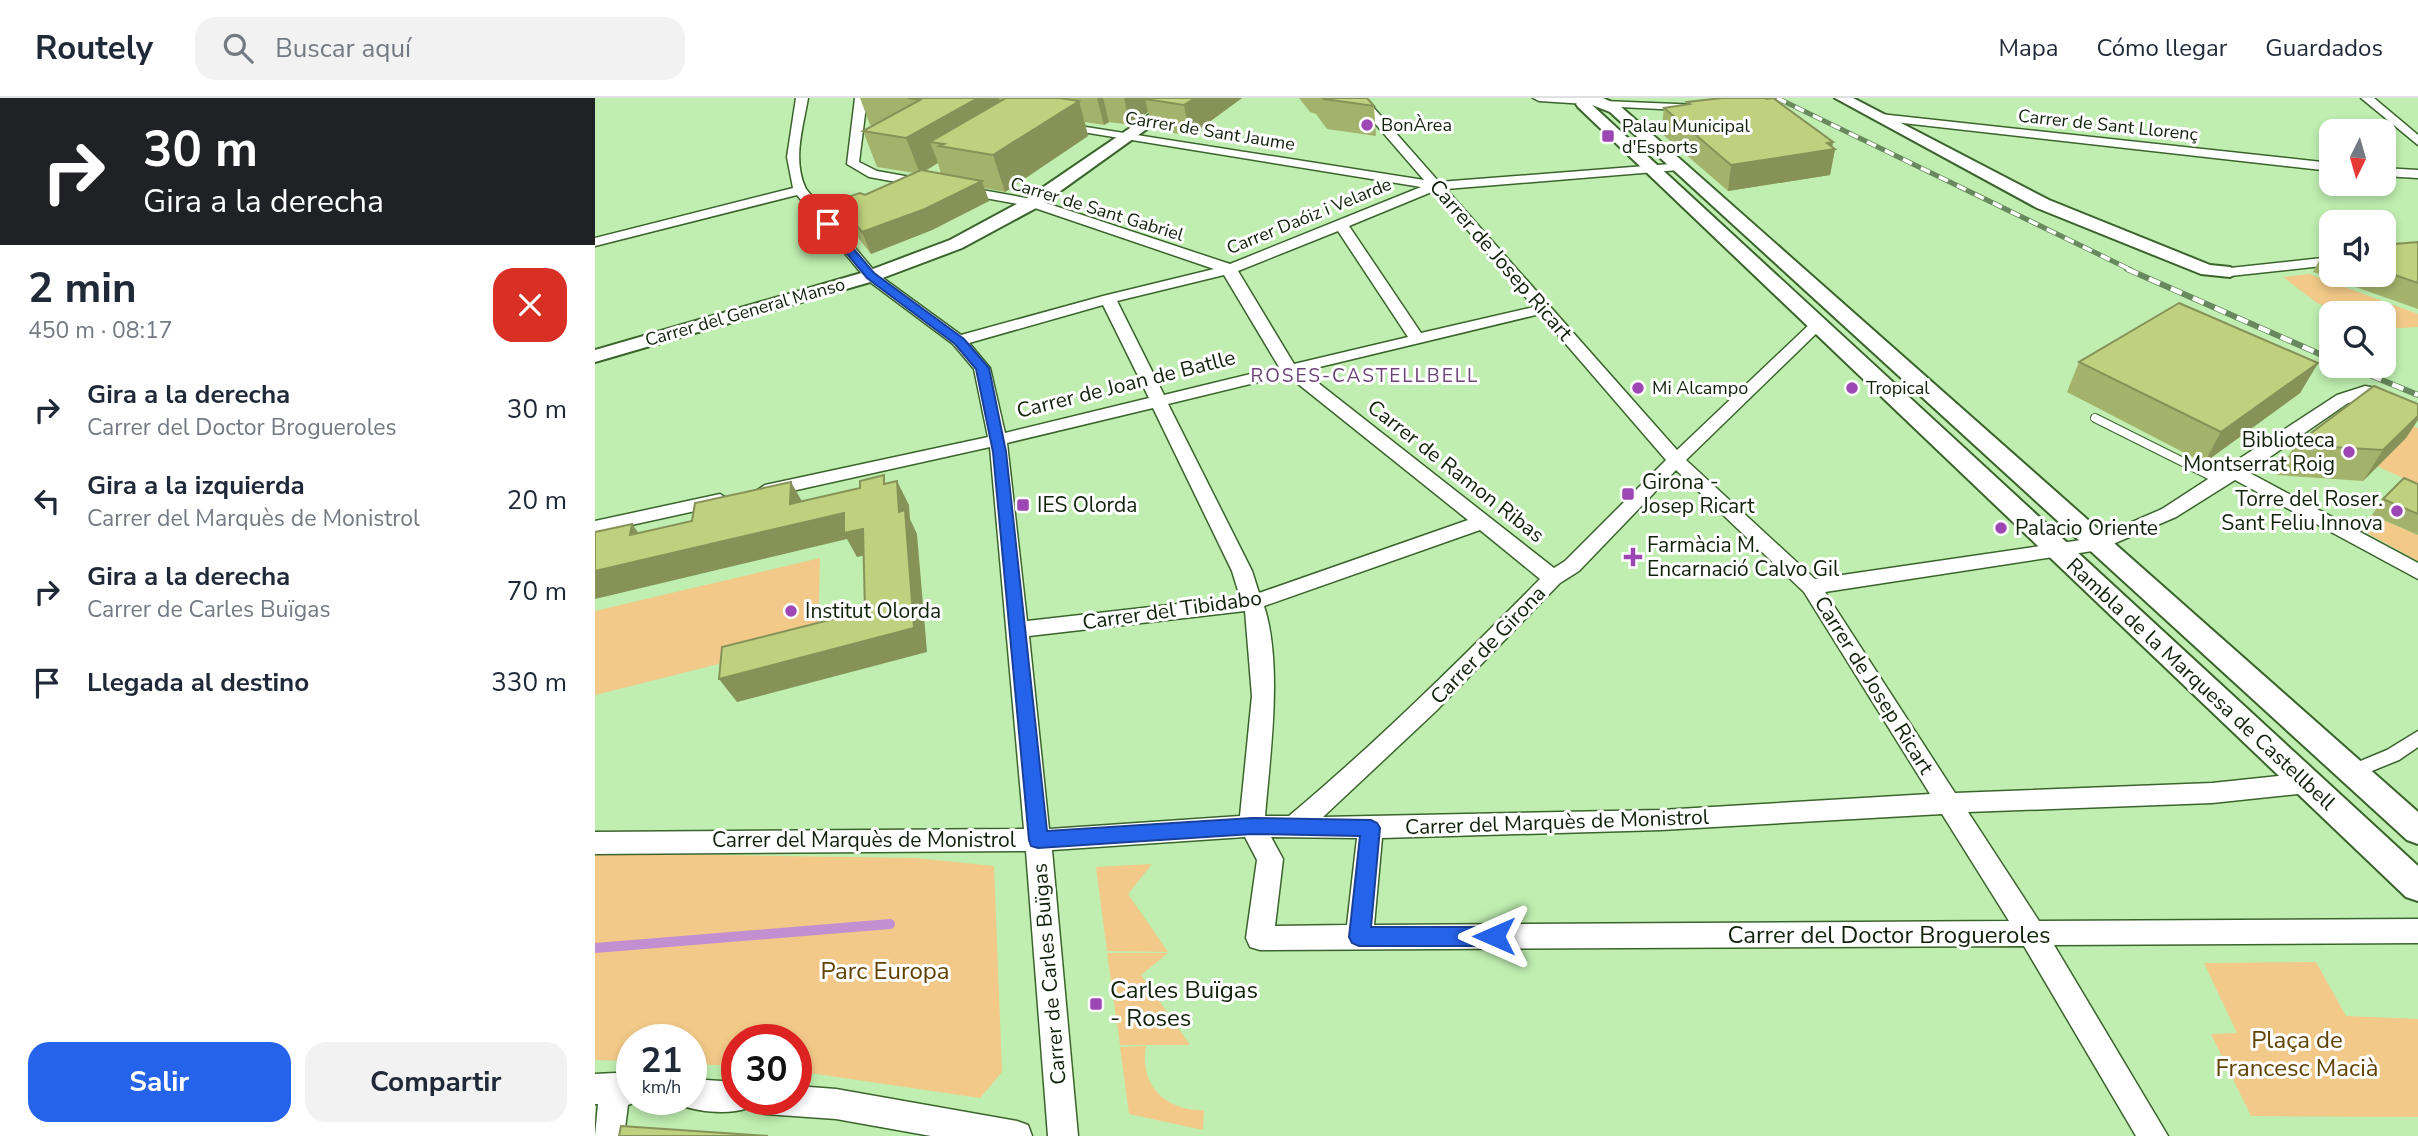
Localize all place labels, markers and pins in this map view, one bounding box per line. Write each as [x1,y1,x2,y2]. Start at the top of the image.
place label: BonÀrea [1381,113,1452,137]
place label: Palau Municipal d'Esports [1622,114,1751,159]
marker: BonÀrea [1359,117,1375,133]
marker: Palau Municipal d'Esports [1600,128,1616,144]
pin [798,194,858,254]
place label: Mi Alcampo [1652,376,1748,400]
place label: Tropical [1866,376,1930,400]
marker: Mi Alcampo [1630,380,1646,396]
marker: Tropical [1844,380,1860,396]
place label: Biblioteca Montserrat Roig [2183,426,2335,478]
marker: Biblioteca Montserrat Roig [2341,444,2357,460]
place label: Girona - Josep Ricart [1641,468,1755,520]
place label: Torre del Roser. Sant Feliu Innova [2221,485,2383,537]
marker: Girona - Josep Ricart [1620,486,1636,502]
place label: IES Olorda [1037,491,1137,519]
marker: IES Olorda [1015,497,1031,513]
marker: Torre del Roser. Sant Feliu Innova [2389,503,2405,519]
place label: Palacio Oriente [2015,514,2158,542]
marker: Palacio Oriente [1993,520,2009,536]
place label: Farmàcia M. Encarnació Calvo Gil [1647,531,1840,583]
marker: Farmàcia M. Encarnació Calvo Gil [1625,549,1641,565]
place label: Institut Olorda [805,597,941,625]
marker: Institut Olorda [783,603,799,619]
place label: Carles Buïgas - Roses [1110,974,1258,1034]
marker: Carles Buïgas - Roses [1088,996,1104,1012]

